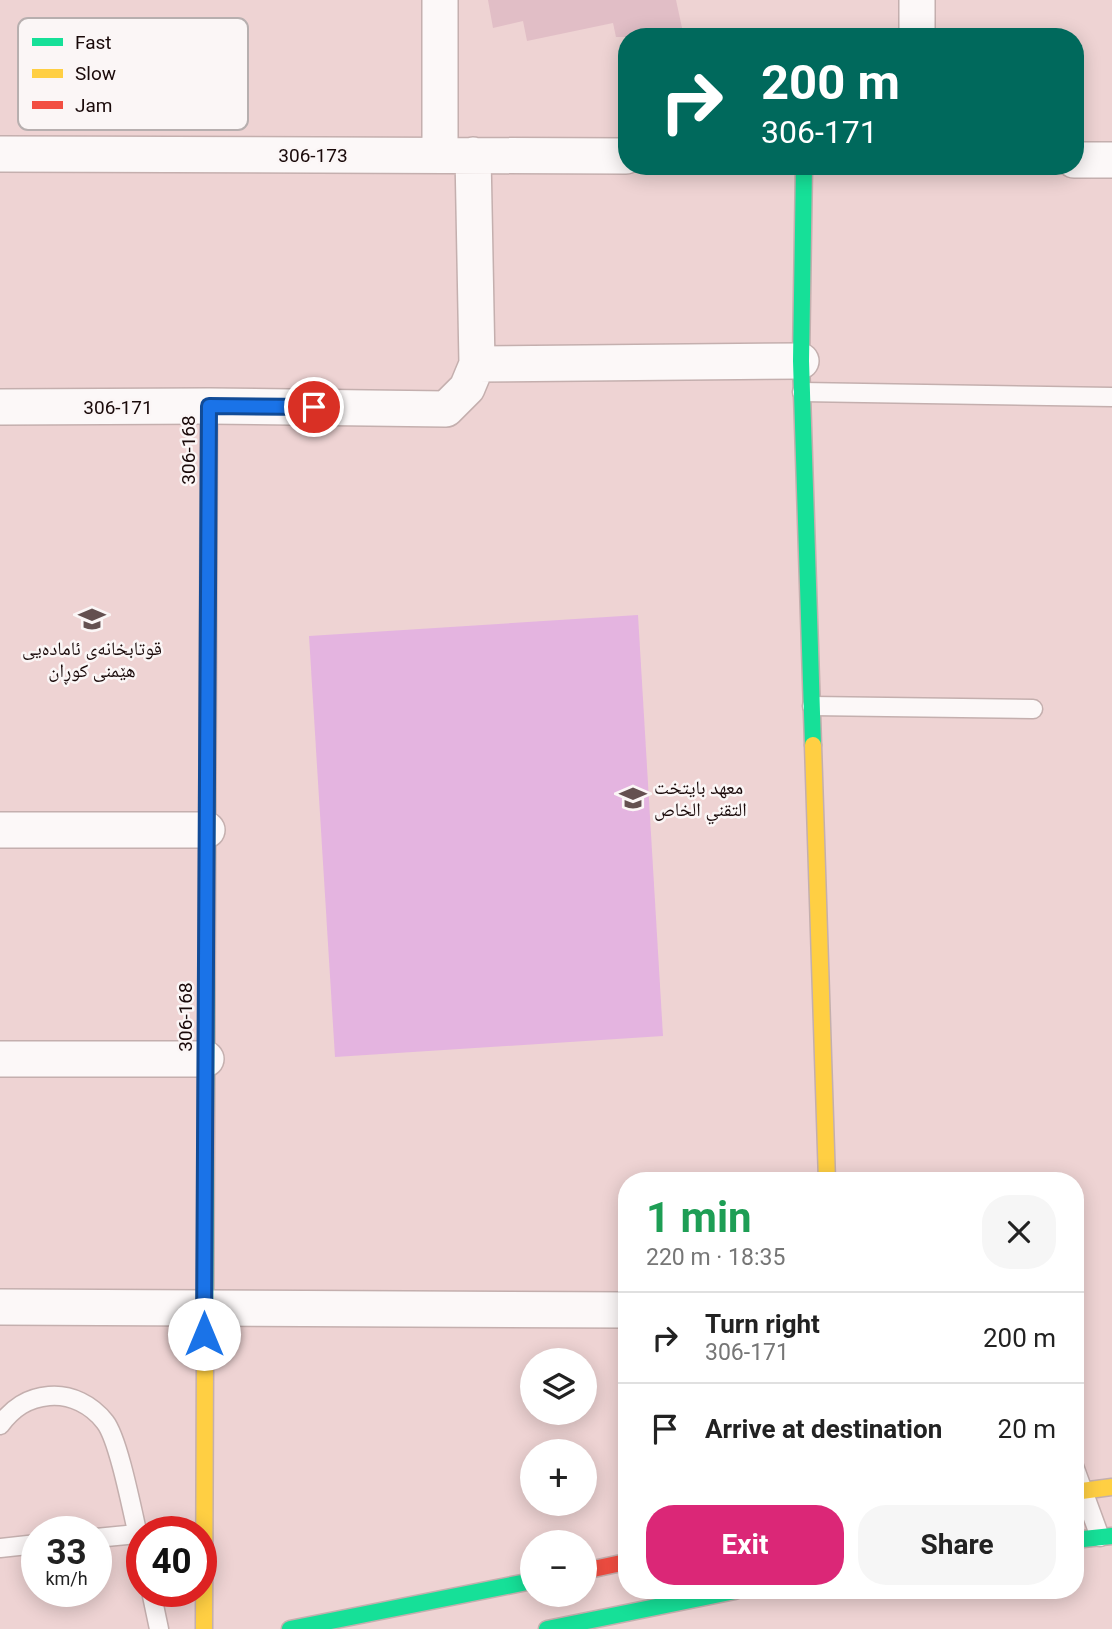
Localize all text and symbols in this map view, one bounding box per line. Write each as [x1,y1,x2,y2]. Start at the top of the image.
legend [18,18,248,130]
text: Fast [75,31,112,54]
text: 200 m [761,54,900,111]
icon: right [646,56,737,147]
text: Slow [75,62,116,85]
text: Jam [75,94,112,117]
text: 306-171 [761,113,878,151]
street label: 306-173 [278,144,348,167]
pin [284,377,344,437]
icon: arrive [295,388,333,426]
street label: 306-171 [83,396,153,419]
street label: 306-168 [177,415,200,485]
school or university icon: قوتابخانەی ئامادەیی هێمنی کوڕان [77,604,107,634]
place label: قوتابخانەی ئامادەیی هێمنی کوڕان [22,637,162,685]
place label: معهد بايتخت التقني الخاص [654,776,747,824]
school or university icon: معهد بايتخت التقني الخاص [618,783,648,813]
street label: 306-168 [174,982,197,1052]
text: 1 min [646,1193,752,1242]
button: close [982,1195,1056,1269]
text: 220 m · 18:35 [646,1244,785,1271]
position arrow [167,1297,241,1371]
text: Turn right [705,1309,820,1339]
icon: right [646,1319,684,1357]
text: 200 m [983,1323,1056,1353]
text: 306-171 [705,1339,789,1366]
map controls [520,1348,597,1607]
button: layers [520,1348,597,1425]
icon: arrive [646,1410,684,1448]
text: Arrive at destination [705,1414,942,1444]
text: 20 m [998,1414,1056,1444]
button: + [520,1439,597,1516]
button: Exit [646,1505,844,1585]
button: Share [858,1505,1056,1585]
speed limit sign: 40 [126,1516,217,1607]
button: − [520,1530,597,1607]
text: 33 [46,1532,87,1573]
text: km/h [45,1568,88,1589]

